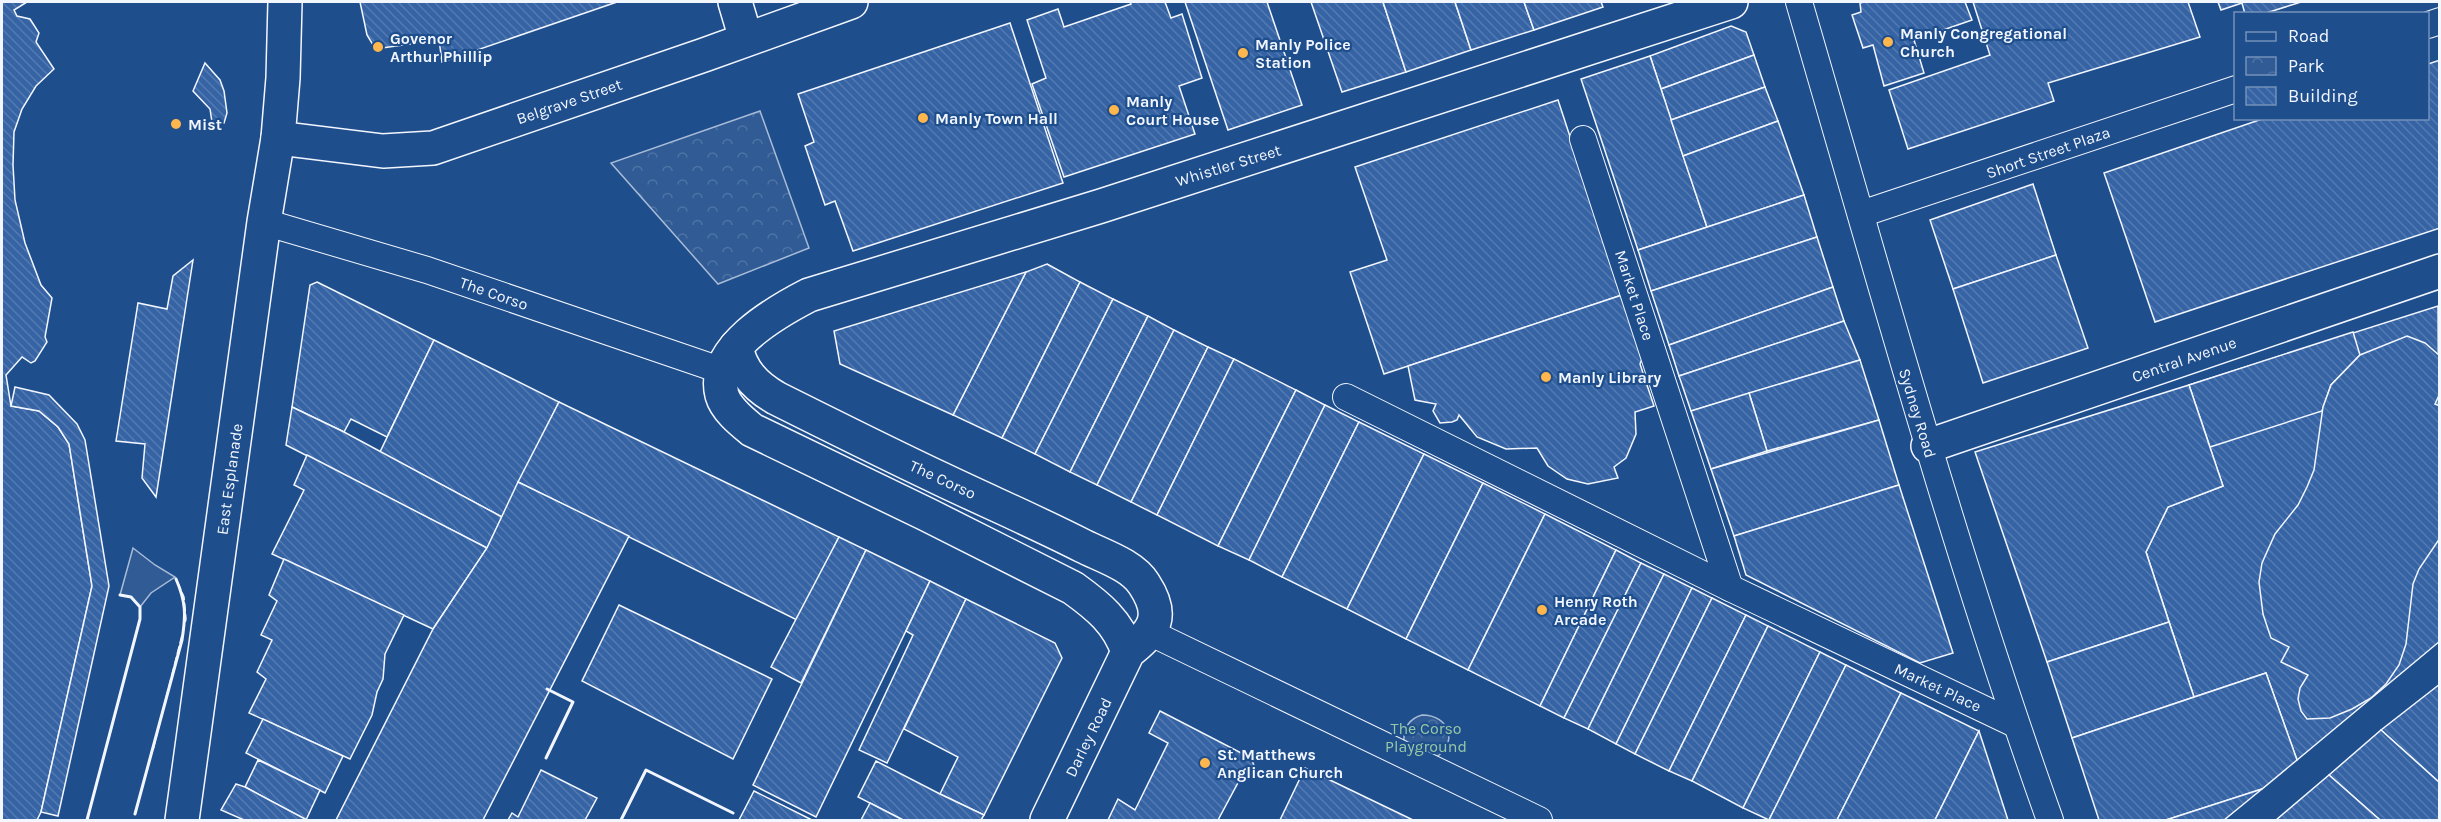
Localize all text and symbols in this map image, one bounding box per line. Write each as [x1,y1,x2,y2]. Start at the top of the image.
legend [2234,12,2429,120]
place label: Manly Congregational Church [1900,24,2067,61]
text: Road [2288,25,2329,47]
place label: Govenor Arthur Phillip [390,29,492,66]
place label: Manly Police Station [1255,35,1351,72]
marker: Manly Congregational Church [1881,35,1895,49]
marker: Govenor Arthur Phillip [371,40,385,54]
marker: Manly Police Station [1236,46,1250,60]
text: Park [2288,55,2325,77]
street label: Belgrave Street [514,75,624,128]
text: Building [2288,85,2358,107]
place label: Manly Court House [1126,92,1219,129]
marker: Manly Court House [1107,103,1121,117]
place label: Manly Town Hall [935,109,1058,128]
marker: Manly Town Hall [916,111,930,125]
place label: Mist [188,115,222,134]
marker: Mist [169,117,183,131]
street label: Short Street Plaza [1984,122,2113,183]
street label: Whistler Street [1173,140,1283,191]
street label: Market Place [1611,248,1658,343]
street label: The Corso [457,273,531,314]
street label: Central Avenue [2129,333,2239,386]
street label: Sydney Road [1895,366,1940,460]
place label: Manly Library [1558,368,1661,387]
marker: Manly Library [1539,370,1553,384]
street label: East Esplanade [212,422,247,536]
street label: The Corso [907,456,979,503]
place label: Henry Roth Arcade [1554,592,1638,629]
marker: Henry Roth Arcade [1535,603,1549,617]
street label: Market Place [1891,659,1984,716]
street label: Darley Road [1061,694,1116,780]
park label: The Corso Playground [1385,719,1467,756]
place label: St. Matthews Anglican Church [1217,745,1343,782]
marker: St. Matthews Anglican Church [1198,756,1212,770]

